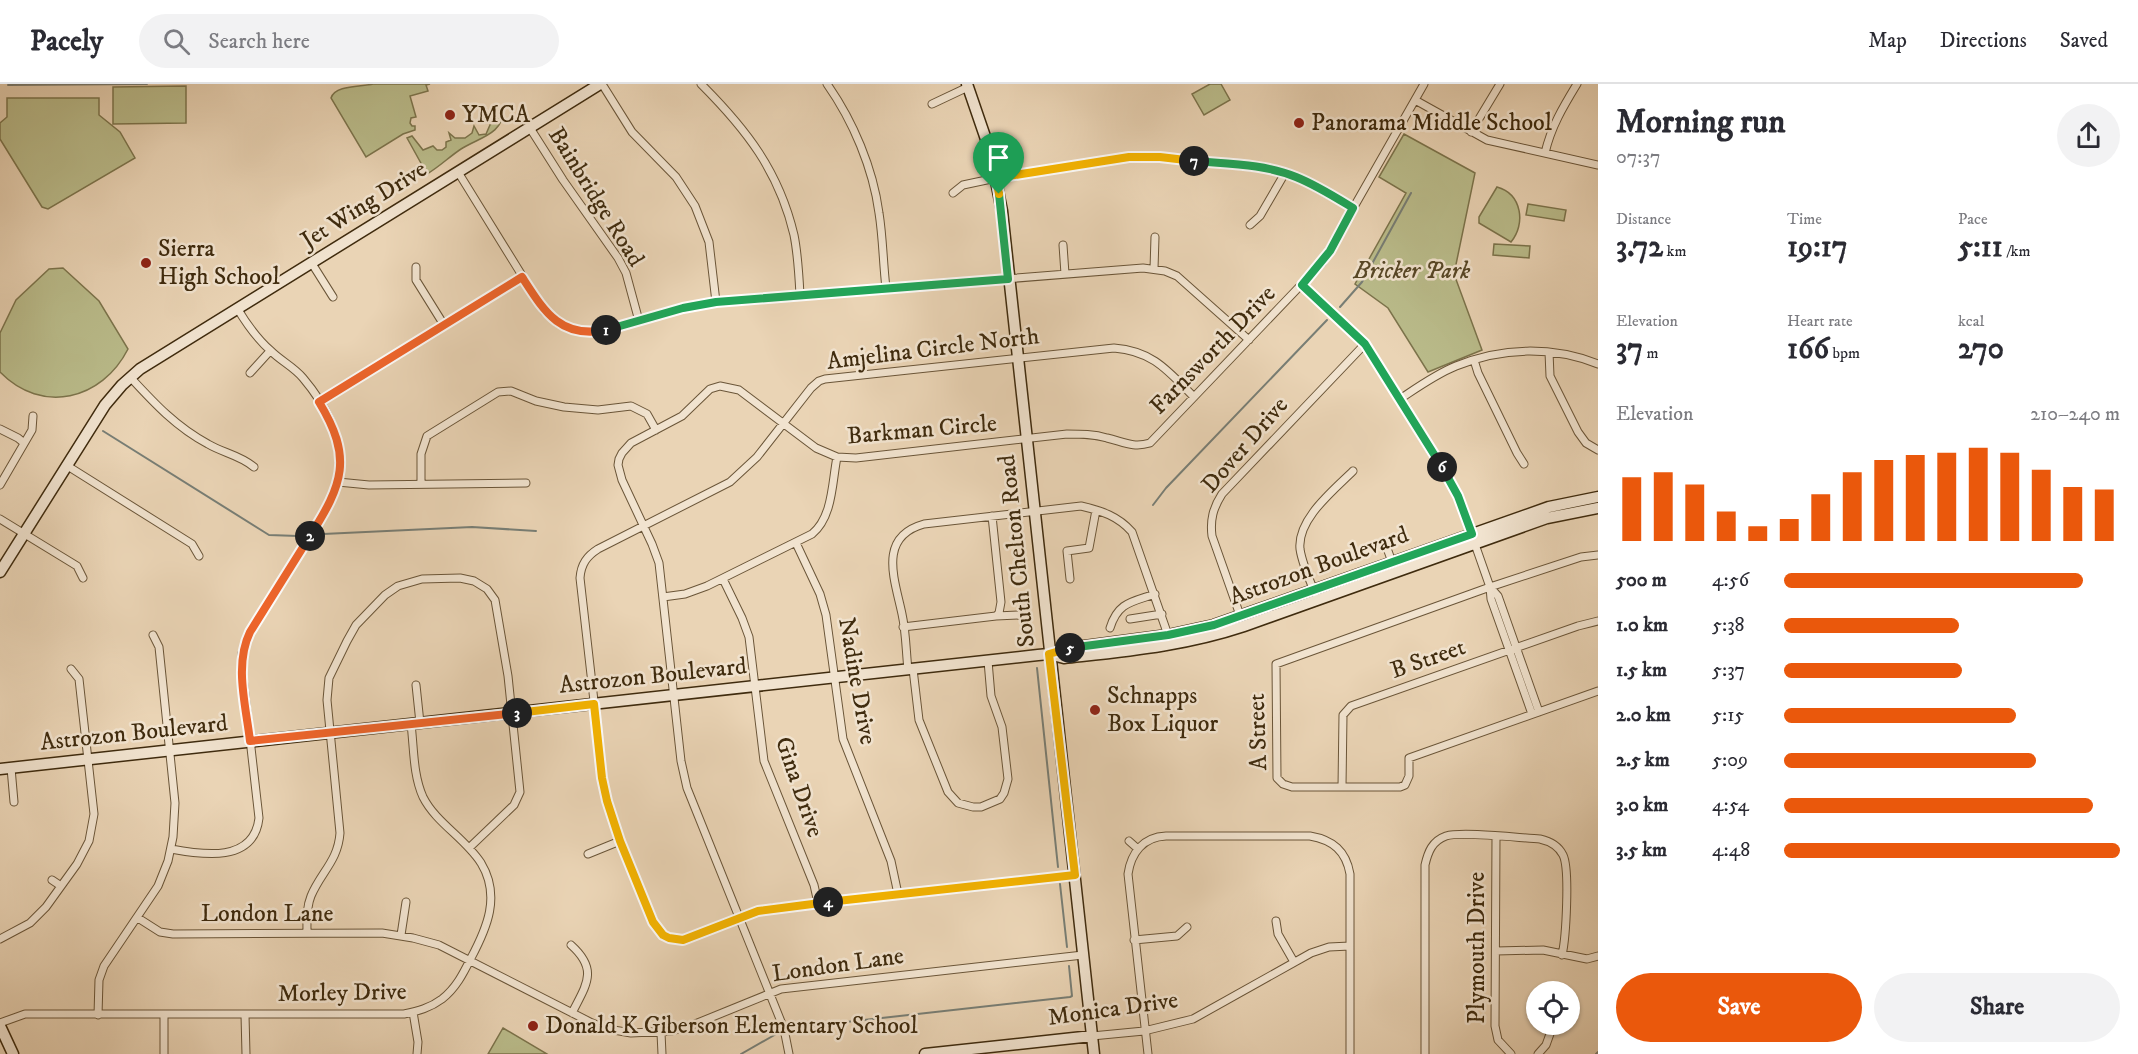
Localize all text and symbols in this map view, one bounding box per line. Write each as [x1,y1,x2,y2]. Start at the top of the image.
search box [139,14,559,68]
text: Pacely [30,24,103,59]
icon: search [160,25,193,58]
text: Search here [208,28,310,55]
text: Map [1868,28,1907,54]
text: Directions [1940,28,2027,54]
text: Saved [2060,28,2108,54]
place label: YMCA [462,100,531,130]
text: Morning run [1616,102,1785,143]
button: share [2057,104,2120,167]
marker: YMCA [443,108,457,122]
place label: Panorama Middle School [1311,108,1553,138]
marker: Panorama Middle School [1292,116,1306,130]
street label: Bainbridge Road [541,122,651,272]
pin [973,132,1024,194]
icon: arrive [982,141,1015,174]
text: 07:37 [1616,145,1661,170]
pin: 7 [1179,146,1209,176]
text: 7 [1190,151,1198,171]
street label: Jet Wing Drive [294,154,433,257]
text: Distance [1616,209,1671,229]
text: Time [1787,209,1822,229]
text: Pace [1958,209,1988,229]
text: 3.72 [1616,229,1663,266]
text: 19:17 [1787,229,1848,266]
text: 5:11 [1958,229,2003,266]
place label: Sierra High School [158,234,280,292]
text: km [1663,241,1686,261]
text: /km [2003,241,2031,261]
marker: Sierra High School [139,256,153,270]
park label: Bricker Park [1353,256,1470,286]
street label: Farnsworth Drive [1144,279,1282,421]
text: Elevation [1616,311,1678,331]
text: Heart rate [1787,311,1853,331]
text: kcal [1958,311,1984,331]
pin: 1 [591,315,621,345]
text: 1 [603,320,609,340]
street label: Amjelina Circle North [825,321,1041,377]
text: 37 [1616,331,1643,368]
text: 166 [1787,331,1829,368]
text: 270 [1958,331,2004,368]
text: m [1643,343,1658,363]
text: bpm [1829,343,1860,363]
street label: Dover Drive [1195,391,1295,499]
text: Elevation [1616,402,1693,427]
text: 210–240 m [2030,402,2120,427]
street label: Barkman Circle [846,409,998,451]
pin: 6 [1427,452,1457,482]
street label: South Chelton Road [992,453,1042,649]
text: 6 [1438,457,1446,477]
street label: Astrozon Boulevard [1225,520,1413,612]
pin: 2 [295,521,325,551]
text: 2 [306,526,314,546]
text: 500 m [1616,568,1667,593]
text: 4:56 [1712,568,1749,593]
text: 1.0 km [1616,613,1668,638]
text: 5:38 [1712,613,1745,638]
street label: Nadine Drive [831,615,883,747]
street label: B Street [1387,632,1470,686]
pin: 5 [1055,633,1085,663]
text: 5 [1066,638,1074,658]
street label: Astrozon Boulevard [558,651,748,701]
text: 1.5 km [1616,658,1667,683]
text: 5:37 [1712,658,1745,683]
place label: Schnapps Box Liquor [1107,681,1218,739]
street label: A Street [1242,693,1274,771]
pin: 3 [502,698,532,728]
text: 3 [514,703,520,723]
marker: Schnapps Box Liquor [1088,703,1102,717]
text: 2.0 km [1616,703,1671,728]
text: 5:15 [1712,703,1744,728]
street label: Astrozon Boulevard [39,708,229,758]
street label: Gina Drive [768,733,830,841]
text: 2.5 km [1616,748,1670,773]
text: 5:09 [1712,748,1748,773]
text: 3.0 km [1616,793,1668,818]
text: 4:54 [1712,793,1749,818]
text: 3.5 km [1616,838,1667,863]
text: 4:48 [1712,838,1750,863]
street label: Plymouth Drive [1462,872,1492,1024]
pin: 4 [813,887,843,917]
text: 4 [823,892,833,912]
street label: London Lane [201,899,333,929]
street label: London Lane [770,941,906,989]
button: Save [1616,973,1862,1042]
button: Share [1874,973,2120,1042]
street label: Morley Drive [277,977,407,1009]
map controls [1526,981,1580,1035]
button: locate [1526,981,1580,1035]
street label: Monica Drive [1046,985,1180,1033]
place label: Donald K Giberson Elementary School [545,1011,918,1041]
marker: Donald K Giberson Elementary School [526,1019,540,1033]

